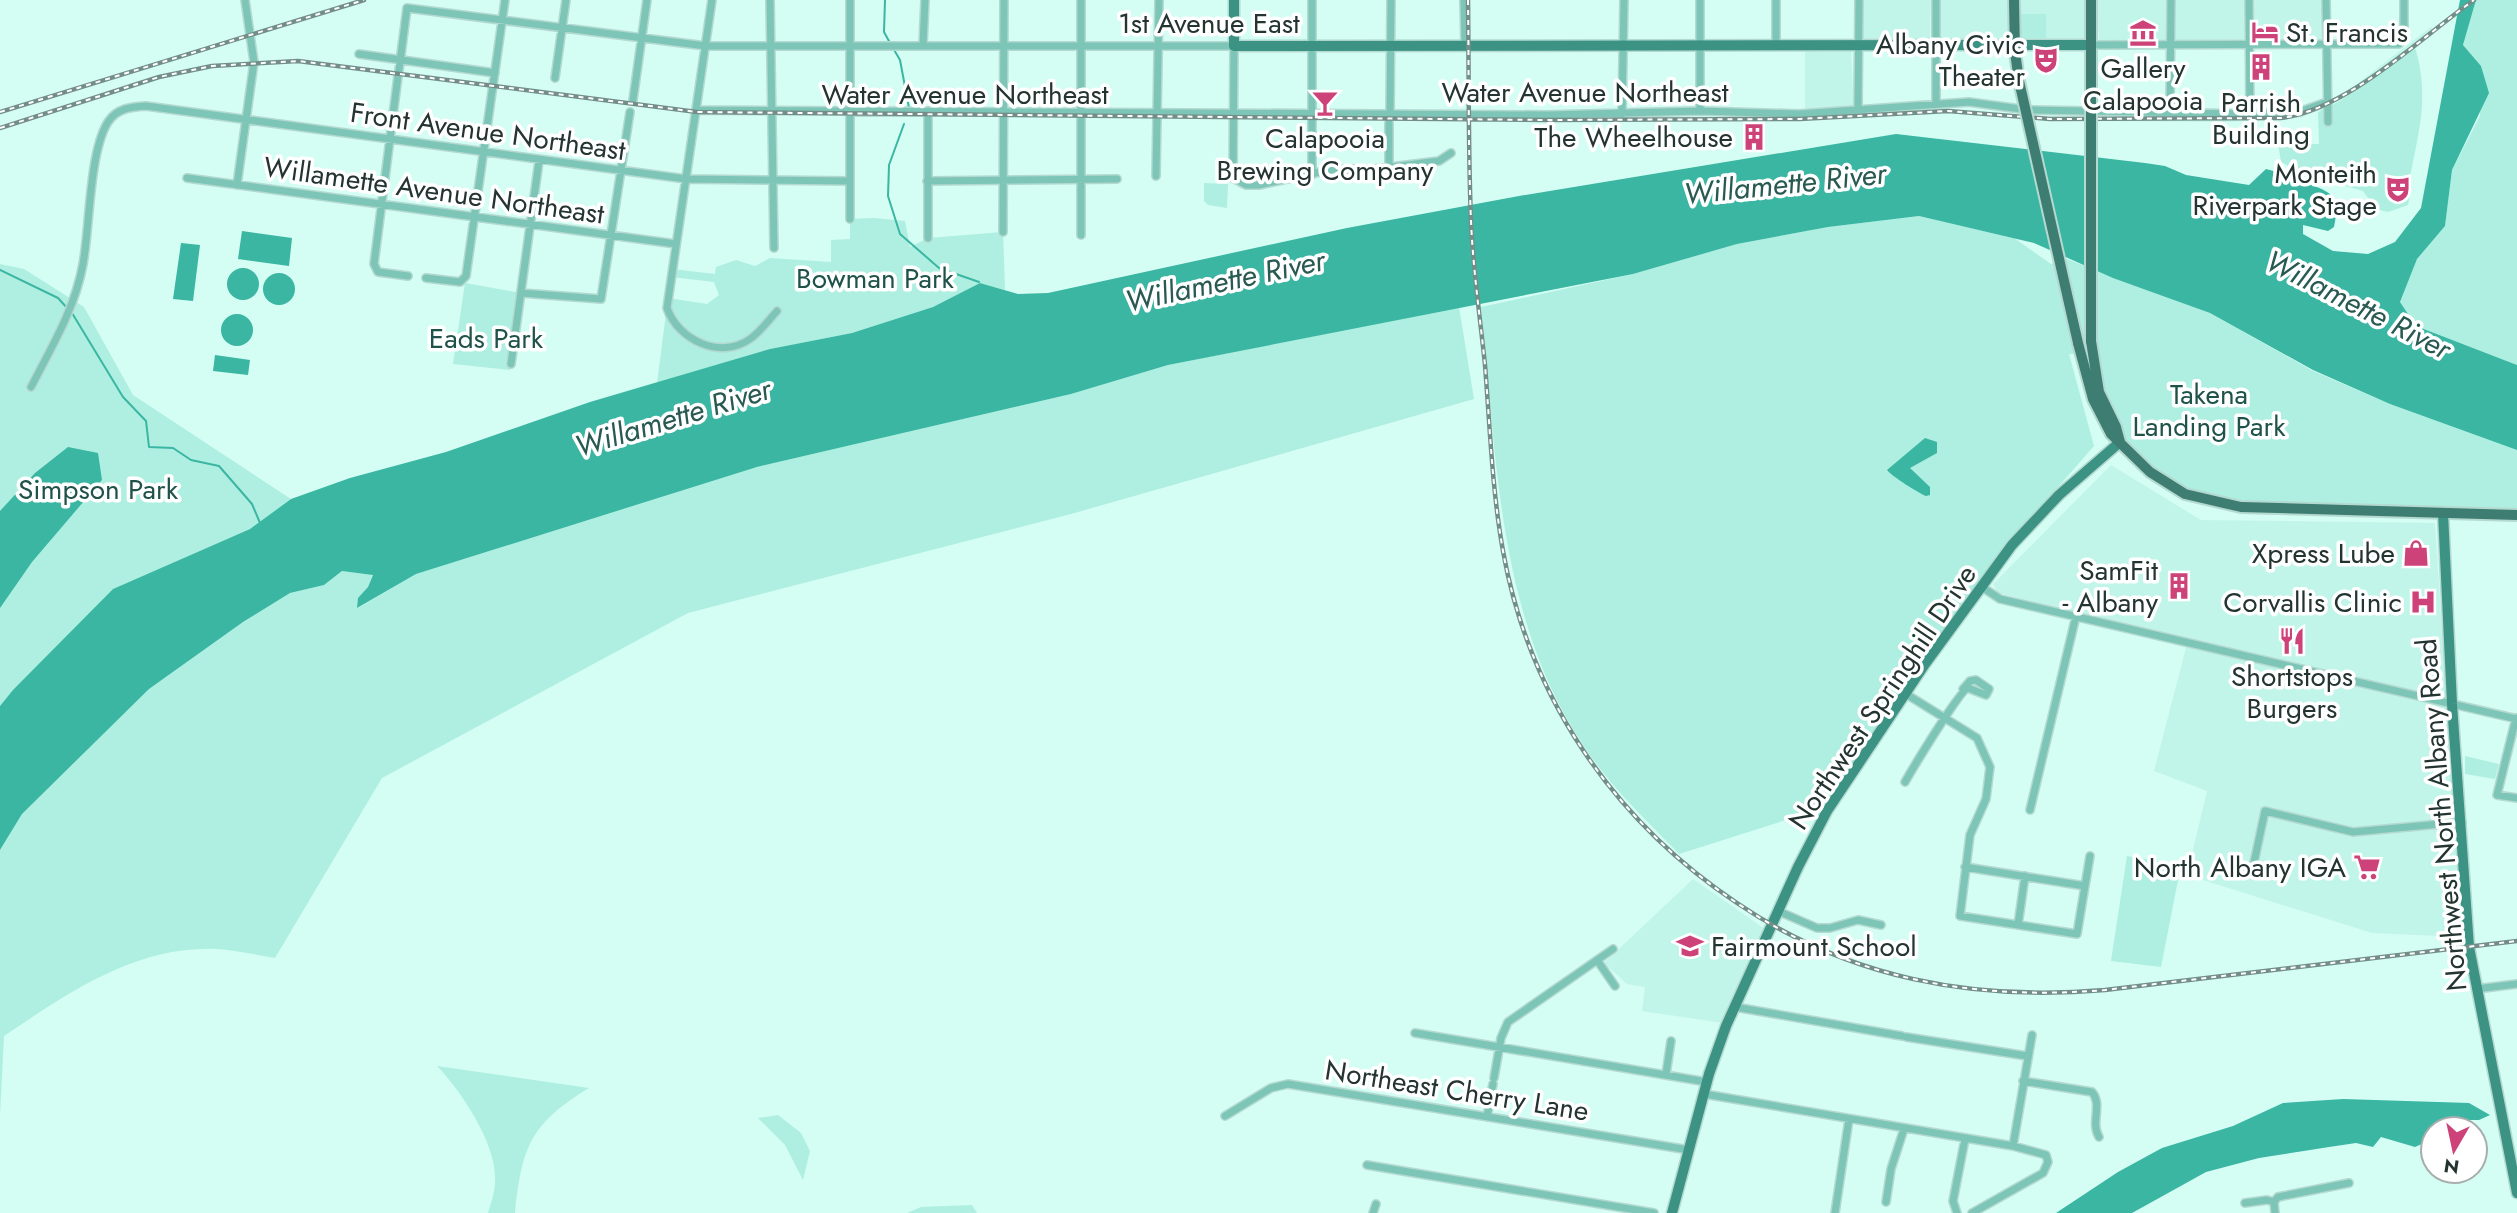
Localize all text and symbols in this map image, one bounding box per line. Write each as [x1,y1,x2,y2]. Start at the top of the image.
street label: 1st Avenue East [1118,3,1300,44]
place label: St. Francis [2286,12,2408,53]
hotel icon: St. Francis [2250,17,2280,47]
museum icon: Gallery Calapooia [2128,18,2158,48]
place label: Albany Civic Theater [1876,24,2025,97]
theatre icon: Albany Civic Theater [2031,45,2061,75]
place label: Gallery Calapooia [2083,48,2203,121]
building icon: Parrish Building [2246,52,2276,82]
street label: Water Avenue Northeast [1441,72,1729,113]
street label: Water Avenue Northeast [821,74,1109,115]
place label: Parrish Building [2212,82,2310,155]
bar icon: Calapooia Brewing Company [1310,88,1340,118]
street label: Front Avenue Northeast [348,92,628,171]
place label: The Wheelhouse [1534,117,1733,158]
place label: Calapooia Brewing Company [1217,118,1434,191]
building icon: The Wheelhouse [1739,122,1769,152]
street label: Willamette Avenue Northeast [261,146,607,235]
water label: Willamette River [1682,151,1890,216]
place label: Monteith Riverpark Stage [2192,153,2377,226]
theatre icon: Monteith Riverpark Stage [2383,174,2413,204]
water label: Willamette River [1121,238,1331,323]
water label: Willamette River [2258,239,2460,371]
park label: Bowman Park [796,258,955,299]
park label: Eads Park [429,318,544,359]
water label: Willamette River [569,367,778,468]
park label: Takena Landing Park [2133,374,2286,447]
park label: Simpson Park [18,469,179,510]
place label: Xpress Lube [2252,533,2395,574]
shop icon: Xpress Lube [2401,538,2431,568]
place label: SamFit - Albany [2062,550,2159,623]
street label: Northwest Springhill Drive [1778,557,1987,838]
building icon: SamFit - Albany [2164,571,2194,601]
place label: Corvallis Clinic [2223,582,2402,623]
hospital icon: Corvallis Clinic [2408,587,2438,617]
restaurant icon: Shortstops Burgers [2277,626,2307,656]
street label: Northwest North Albany Road [2406,637,2477,993]
place label: Shortstops Burgers [2231,656,2353,729]
place label: North Albany IGA [2134,847,2347,888]
supermarket icon: North Albany IGA [2352,852,2382,882]
place label: Fairmount School [1711,926,1917,967]
school or university icon: Fairmount School [1675,931,1705,961]
street label: Northeast Cherry Lane [1322,1049,1592,1132]
north arrow [2419,1115,2489,1185]
text: N [2442,1152,2461,1181]

